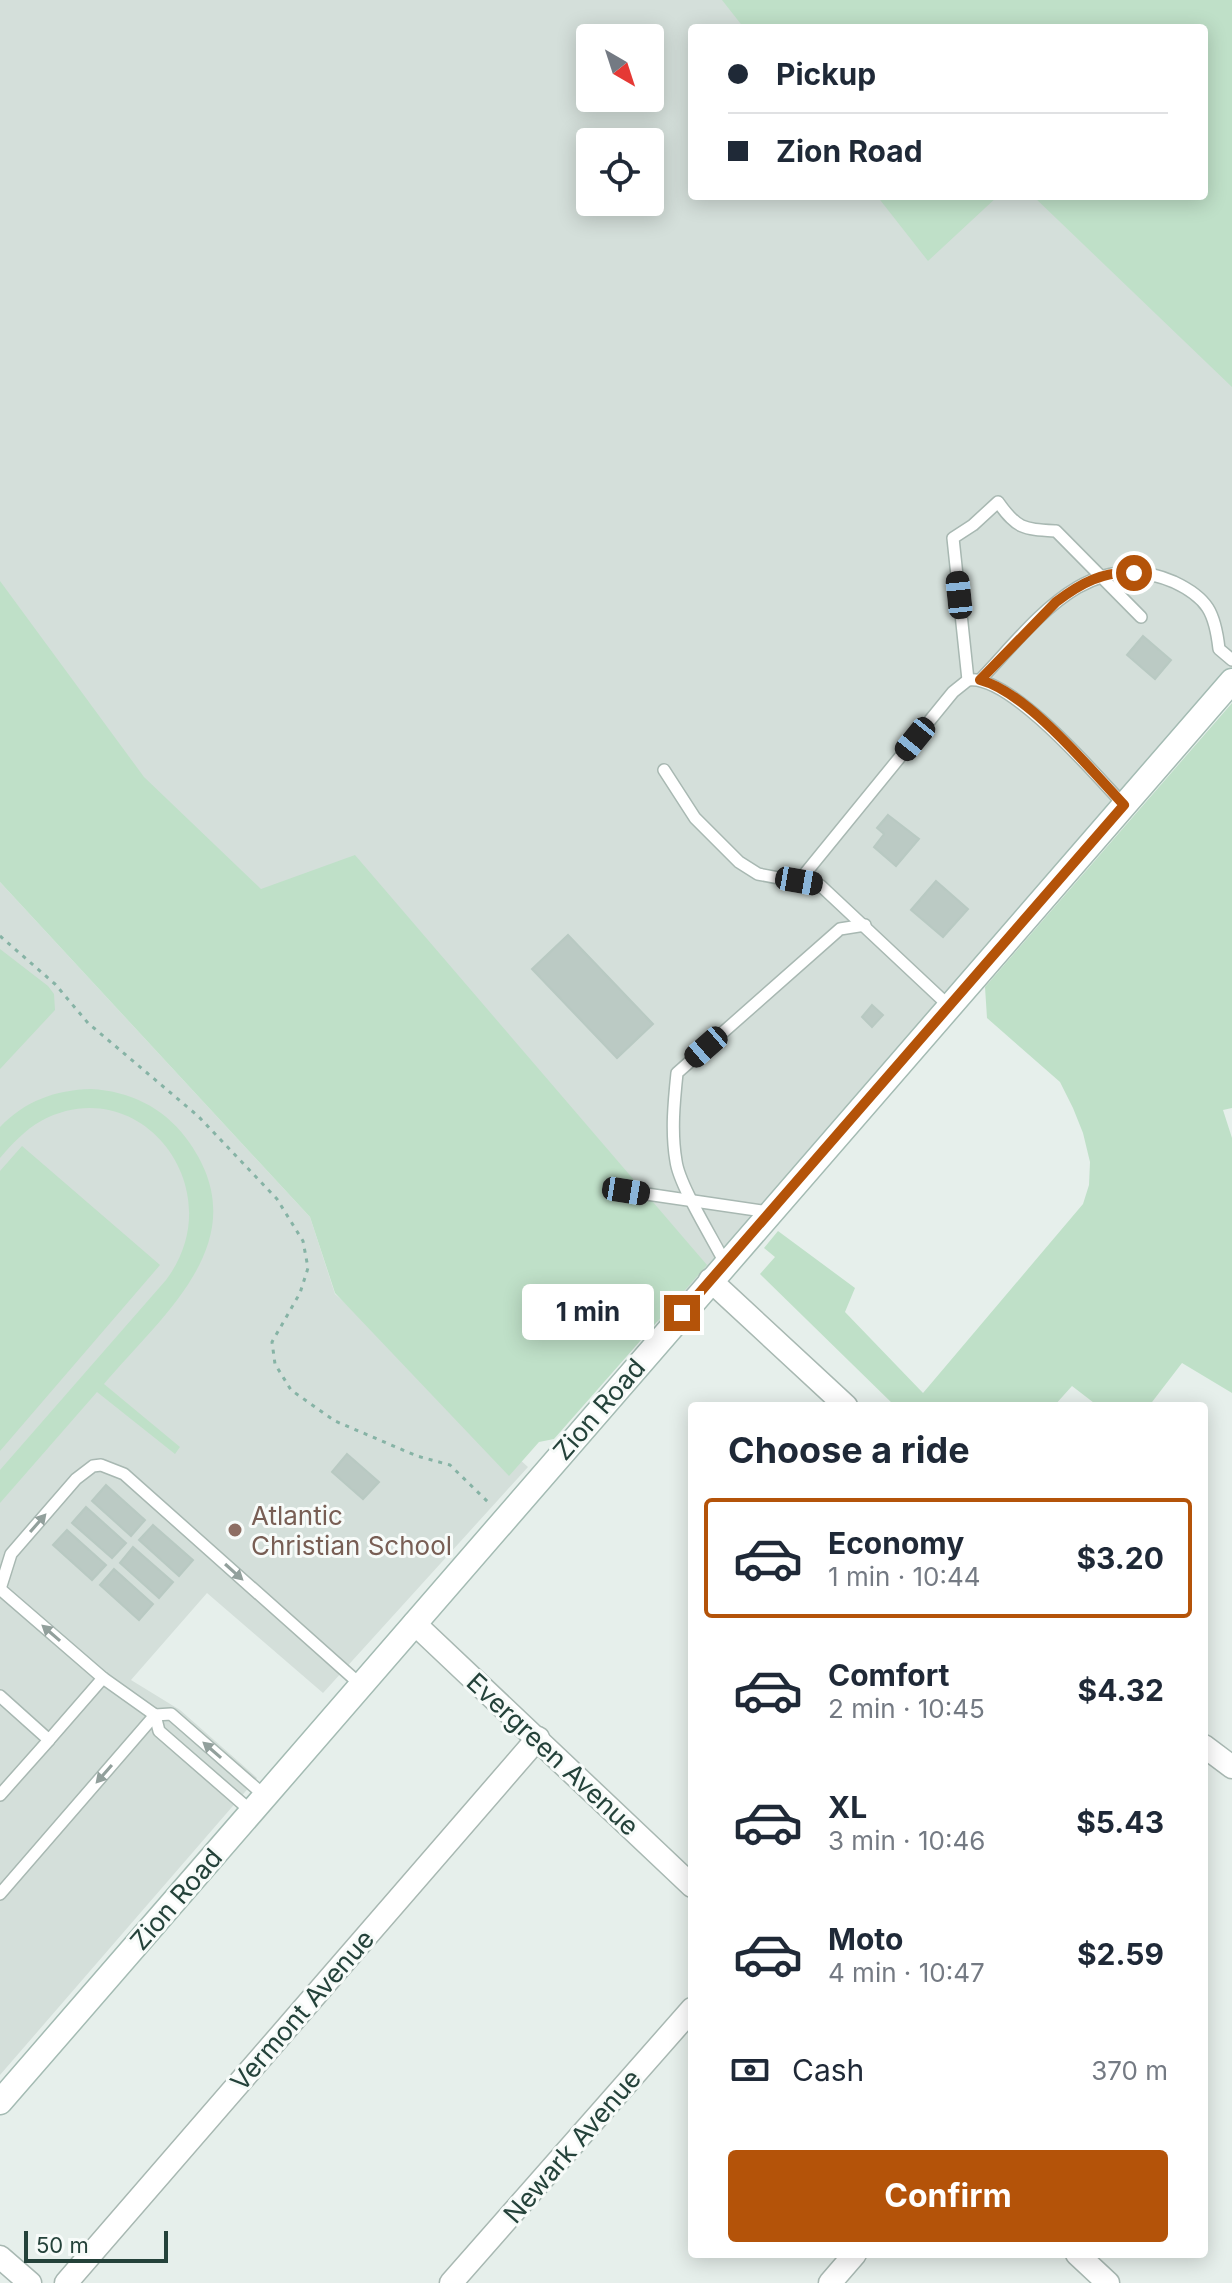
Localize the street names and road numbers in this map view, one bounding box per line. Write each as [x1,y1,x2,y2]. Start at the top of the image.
street label: Zion Road [547,1352,651,1466]
street label: Evergreen Avenue [461,1666,645,1842]
street label: Zion Road [124,1842,228,1956]
street label: Vermont Avenue [224,1923,380,2097]
street label: Newark Avenue [497,2063,647,2229]

